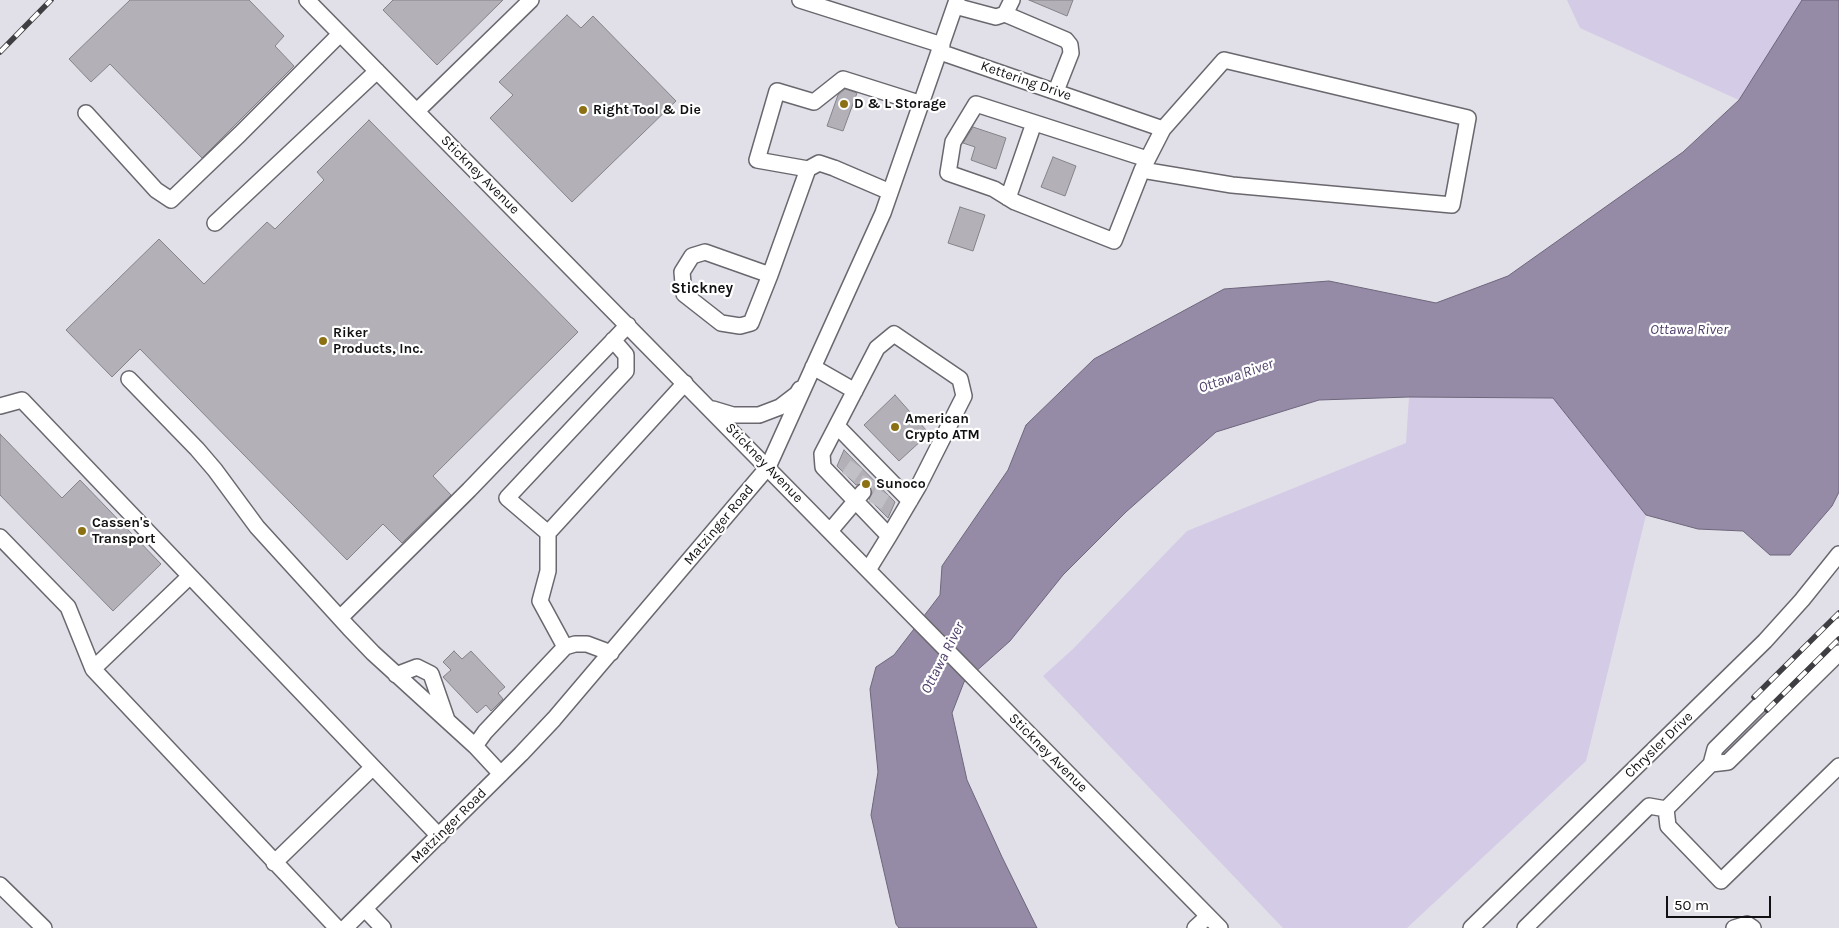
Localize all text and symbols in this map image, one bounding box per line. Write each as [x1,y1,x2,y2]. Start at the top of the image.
street label: Kettering Drive [978,58,1074,104]
place label: D & L Storage [854,96,946,112]
marker: D & L Storage [838,98,850,110]
place label: Right Tool & Die [593,102,701,118]
marker: Right Tool & Die [577,104,589,116]
street label: Stickney Avenue [437,132,523,218]
district label: Stickney [671,280,733,298]
water label: Ottawa River [1650,321,1728,339]
place label: Riker Products, Inc. [333,325,423,358]
marker: Riker Products, Inc. [317,335,329,347]
water label: Ottawa River [1196,355,1276,397]
place label: American Crypto ATM [905,411,980,444]
street label: Stickney Avenue [722,420,806,506]
marker: American Crypto ATM [889,421,901,433]
place label: Sunoco [876,476,926,492]
marker: Sunoco [860,478,872,490]
street label: Matzinger Road [680,481,758,569]
place label: Cassen's Transport [92,515,156,548]
marker: Cassen's Transport [76,525,88,537]
water label: Ottawa River [917,619,969,697]
street label: Chrysler Drive [1621,708,1697,782]
street label: Stickney Avenue [1005,710,1091,796]
street label: Matzinger Road [408,785,490,867]
scale bar [1669,886,1774,918]
text: 50 m [1674,896,1709,914]

